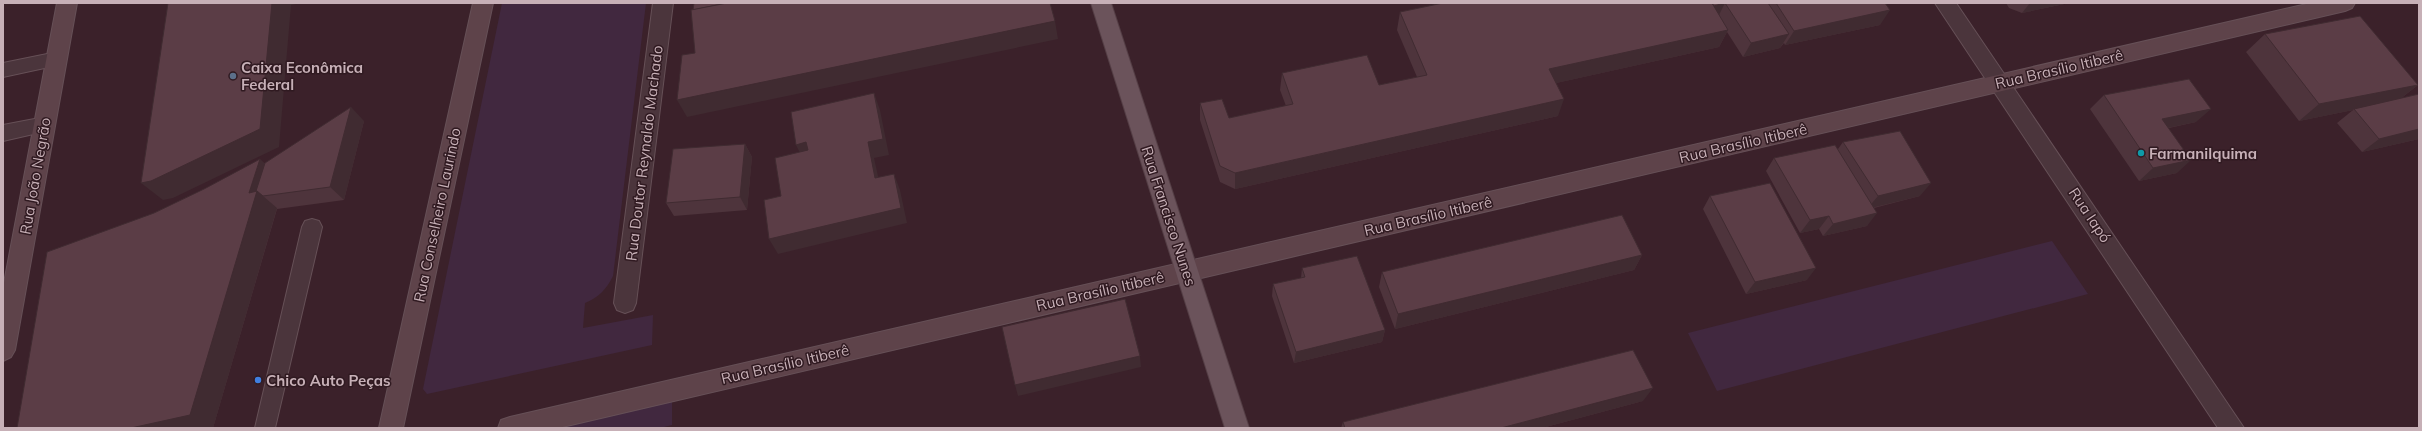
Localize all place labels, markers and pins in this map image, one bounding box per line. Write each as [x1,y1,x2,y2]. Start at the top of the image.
place label: Caixa Econômica Federal [241,58,363,94]
marker: Caixa Econômica Federal [228,71,238,81]
place label: Farmanilquima [2149,144,2257,163]
marker: Farmanilquima [2136,148,2146,158]
place label: Chico Auto Peças [266,371,391,390]
marker: Chico Auto Peças [253,375,263,385]

